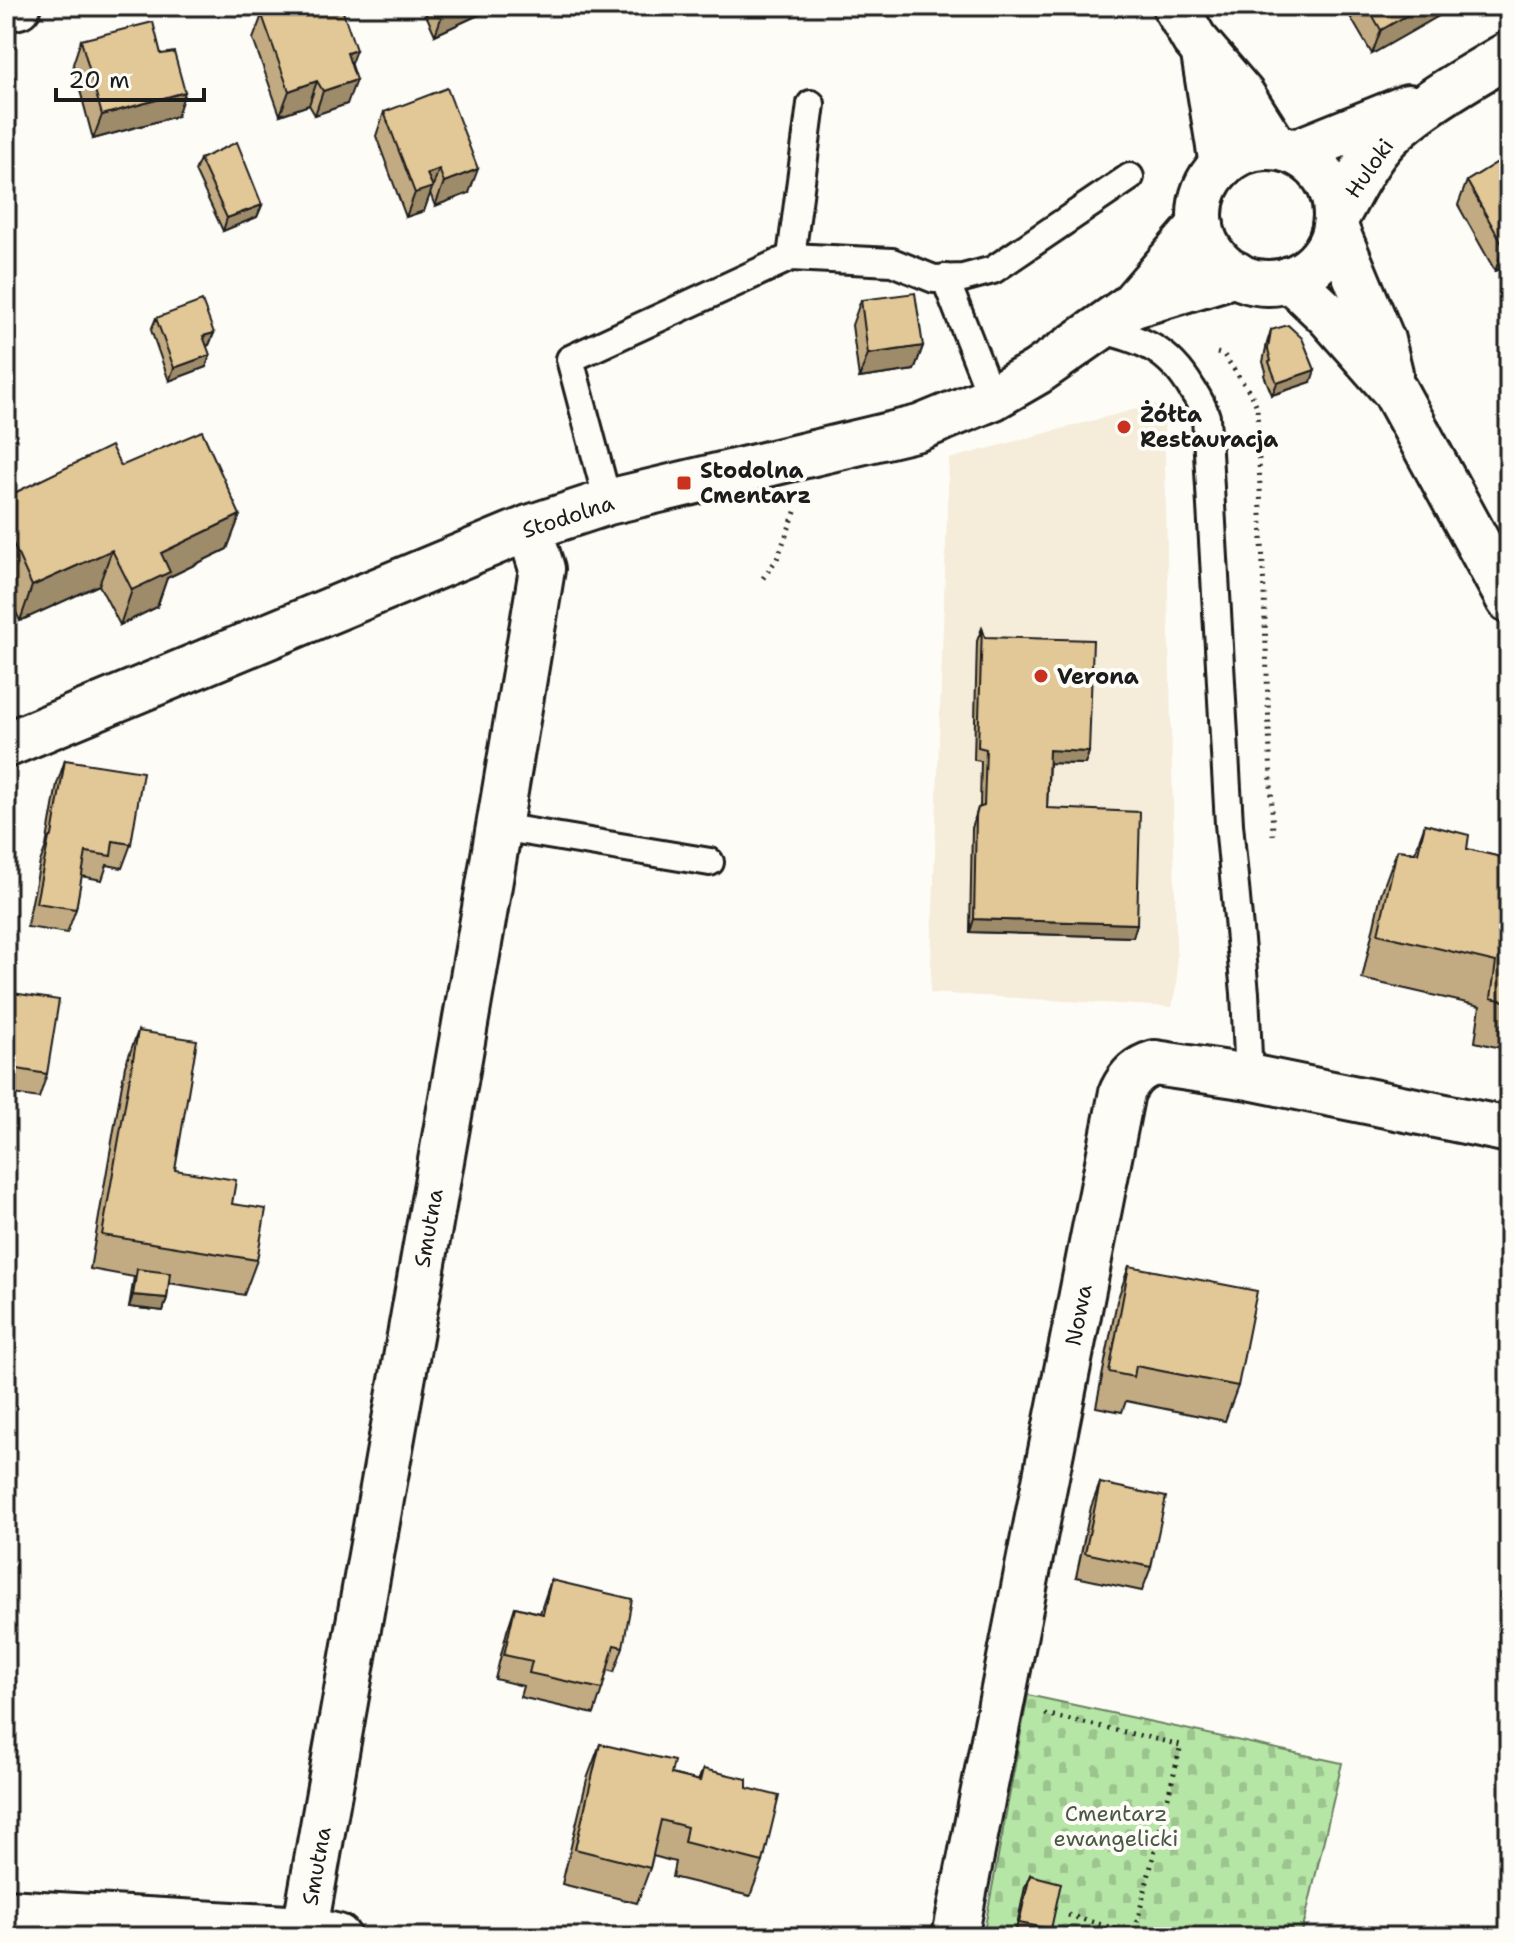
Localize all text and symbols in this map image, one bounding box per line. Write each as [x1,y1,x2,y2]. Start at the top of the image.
scale bar [56,52,204,102]
text: 20 m [68,64,130,96]
street label: Huloki [1338,133,1400,204]
place label: Żółta Restauracja [1140,399,1278,454]
marker: Żółta Restauracja [1115,418,1133,436]
place label: Stodolna Cmentarz [700,456,811,510]
marker: Stodolna Cmentarz [675,474,693,492]
street label: Stodolna [519,488,618,545]
place label: Verona [1057,662,1139,691]
marker: Verona [1032,667,1050,685]
street label: Smutna [407,1186,450,1270]
street label: Nowa [1058,1282,1099,1348]
park label: Cmentarz ewangelicki [1054,1799,1178,1853]
street label: Smutna [295,1824,338,1908]

